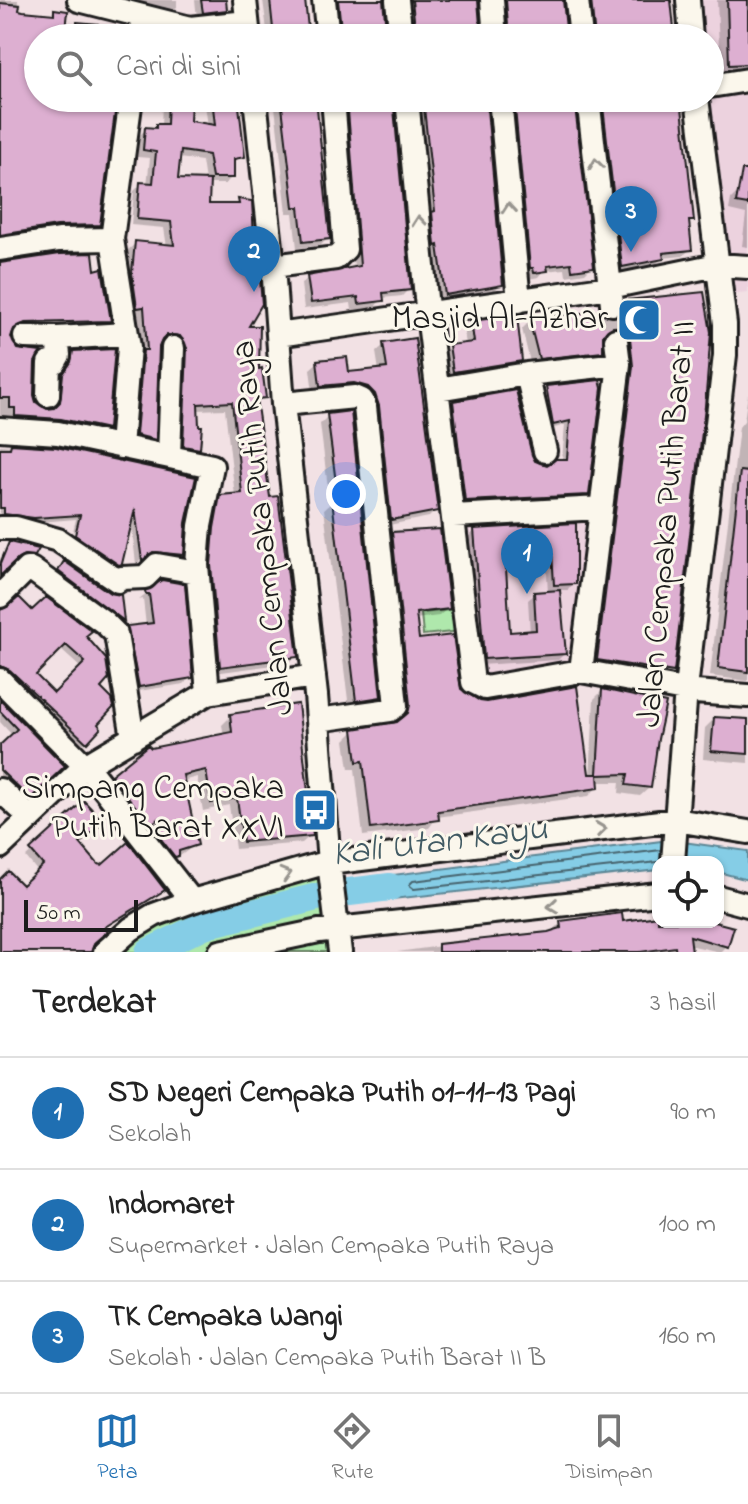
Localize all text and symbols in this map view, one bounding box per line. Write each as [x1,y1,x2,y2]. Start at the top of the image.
search box [24,24,724,112]
icon: search [52,46,96,90]
text: Cari di sini [116,46,242,90]
one-way arrow [587,157,604,170]
pin: 3 [605,186,657,252]
one-way arrow [501,201,518,214]
one-way arrow [410,214,427,227]
pin: 2 [228,226,280,292]
place label: Masjid Al-Azhar [392,295,608,345]
mosque icon: Masjid Al-Azhar [615,296,663,344]
street label: Jalan Cempaka Putih Barat II [625,318,711,730]
street label: Jalan Cempaka Putih Raya [219,338,309,718]
your location [326,474,366,514]
pin: 1 [501,528,553,594]
place label: Simpang Cempaka Putih Barat XXVI [22,765,284,854]
bus stop icon: Simpang Cempaka Putih Barat XXVI [291,786,339,834]
water label: Kali Utan Kayu [329,803,551,883]
one-way arrow [594,821,608,838]
map controls [652,856,724,928]
button: locate [652,856,724,928]
one-way arrow [278,867,292,883]
scale bar [24,896,138,932]
one-way arrow [546,897,559,914]
text: 50 m [36,898,81,930]
text: Terdekat [32,979,156,1029]
text: 3 hasil [650,985,716,1023]
text: SD Negeri Cempaka Putih 01-11-13 Pagi [108,1072,576,1116]
text: 1 [54,1094,62,1132]
text: 90 m [670,1094,716,1132]
text: Sekolah [108,1116,191,1154]
text: Indomaret [108,1184,235,1228]
text: 2 [52,1206,64,1244]
text: 100 m [659,1206,716,1244]
text: Supermarket · Jalan Cempaka Putih Raya [108,1228,554,1266]
text: TK Cempaka Wangi [108,1296,343,1340]
text: 3 [53,1318,63,1356]
text: 160 m [658,1318,716,1356]
text: Sekolah · Jalan Cempaka Putih Barat II B [108,1340,546,1378]
tab: Peta [95,1409,139,1489]
tab: Rute [330,1409,374,1489]
tab: Disimpan [565,1409,653,1489]

